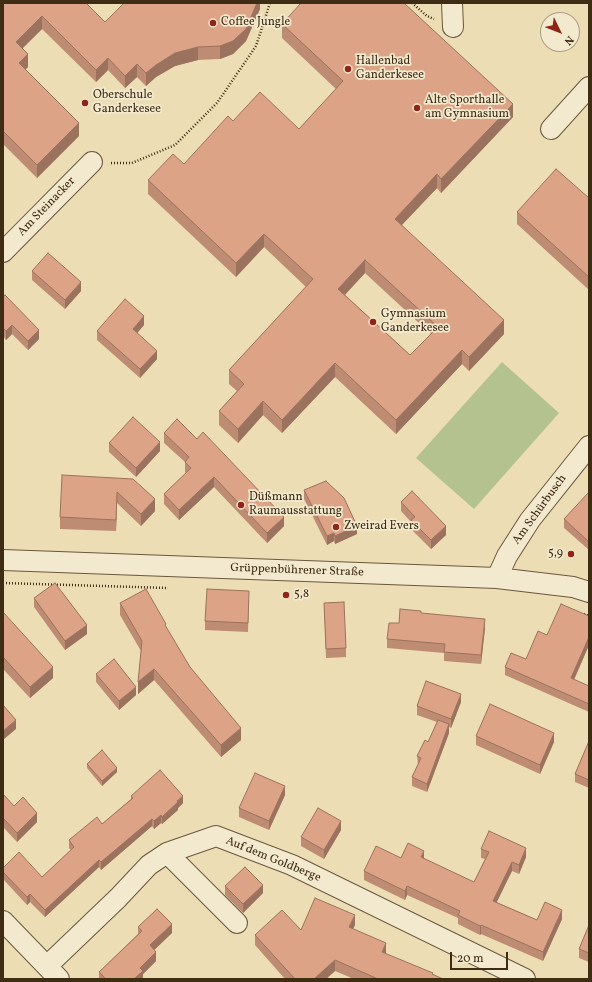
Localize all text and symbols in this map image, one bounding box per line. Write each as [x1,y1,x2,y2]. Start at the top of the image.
north arrow [540,12,580,52]
place label: Coffee Jungle [221,16,290,30]
marker: Coffee Jungle [208,18,218,28]
text: N [560,32,577,48]
place label: Hallenbad Ganderkesee [356,55,424,83]
marker: Hallenbad Ganderkesee [343,64,353,74]
place label: Oberschule Ganderkesee [93,89,161,117]
place label: Alte Sporthalle am Gymnasium [425,94,509,122]
marker: Oberschule Ganderkesee [80,98,90,108]
marker: Alte Sporthalle am Gymnasium [412,103,422,113]
street label: Am Steinacker [15,174,79,240]
place label: Gymnasium Ganderkesee [381,308,449,336]
marker: Gymnasium Ganderkesee [368,317,378,327]
street label: Am Schürbusch [510,472,570,548]
place label: Düßmann Raumausstattung [249,491,342,519]
marker: Düßmann Raumausstattung [236,500,246,510]
place label: Zweirad Evers [344,520,419,534]
marker: Zweirad Evers [331,522,341,532]
place label: 5,9 [548,547,563,561]
marker: 5,9 [566,549,576,559]
street label: Grüppenbührener Straße [230,561,364,581]
place label: 5,8 [294,588,309,602]
marker: 5,8 [281,590,291,600]
street label: Auf dem Goldberge [223,834,323,886]
scale bar [452,944,510,970]
text: 20 m [457,951,484,967]

